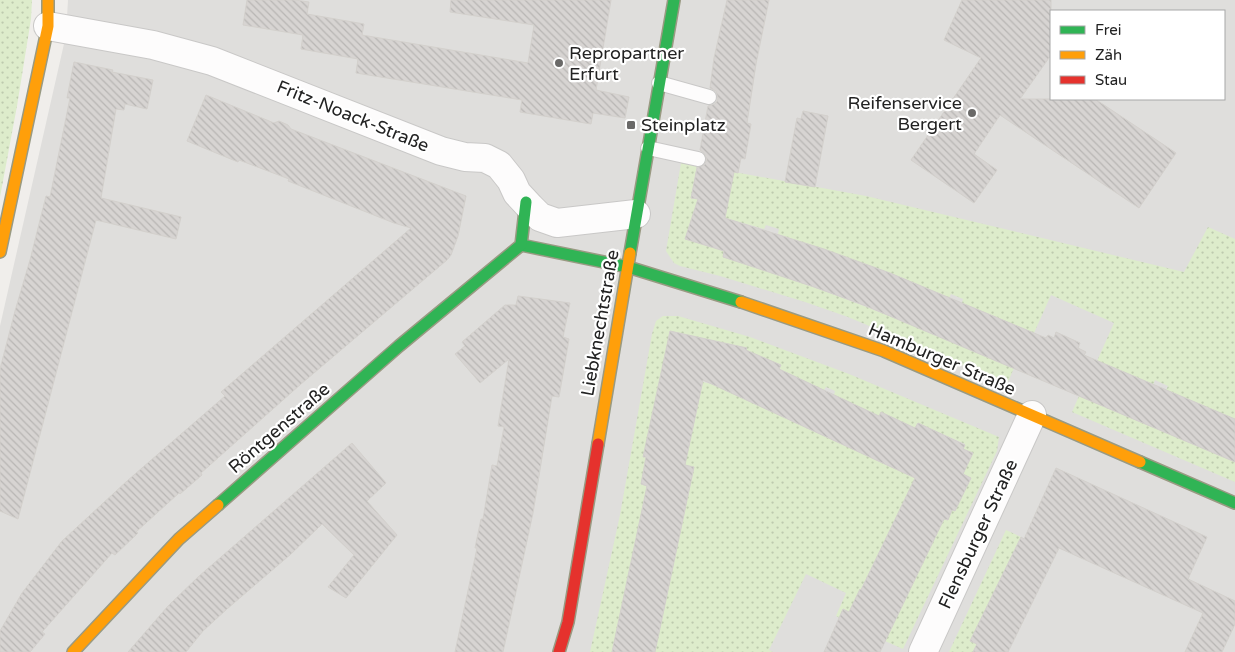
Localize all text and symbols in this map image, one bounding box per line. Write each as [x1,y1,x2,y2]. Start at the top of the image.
legend [1050,10,1225,100]
text: Frei [1095,21,1121,39]
place label: Repropartner Erfurt [569,42,684,85]
text: Zäh [1095,46,1122,64]
marker: Repropartner Erfurt [553,57,565,69]
text: Stau [1095,71,1127,89]
street label: Fritz-Noack-Straße [274,75,432,157]
place label: Reifenservice Bergert [848,92,962,135]
marker: Reifenservice Bergert [966,107,978,119]
place label: Steinplatz [641,114,726,136]
marker: Steinplatz [625,119,637,131]
street label: Liebknechtstraße [576,248,624,398]
street label: Hamburger Straße [865,318,1019,400]
street label: Röntgenstraße [224,378,334,478]
street label: Flensburger Straße [934,456,1022,612]

